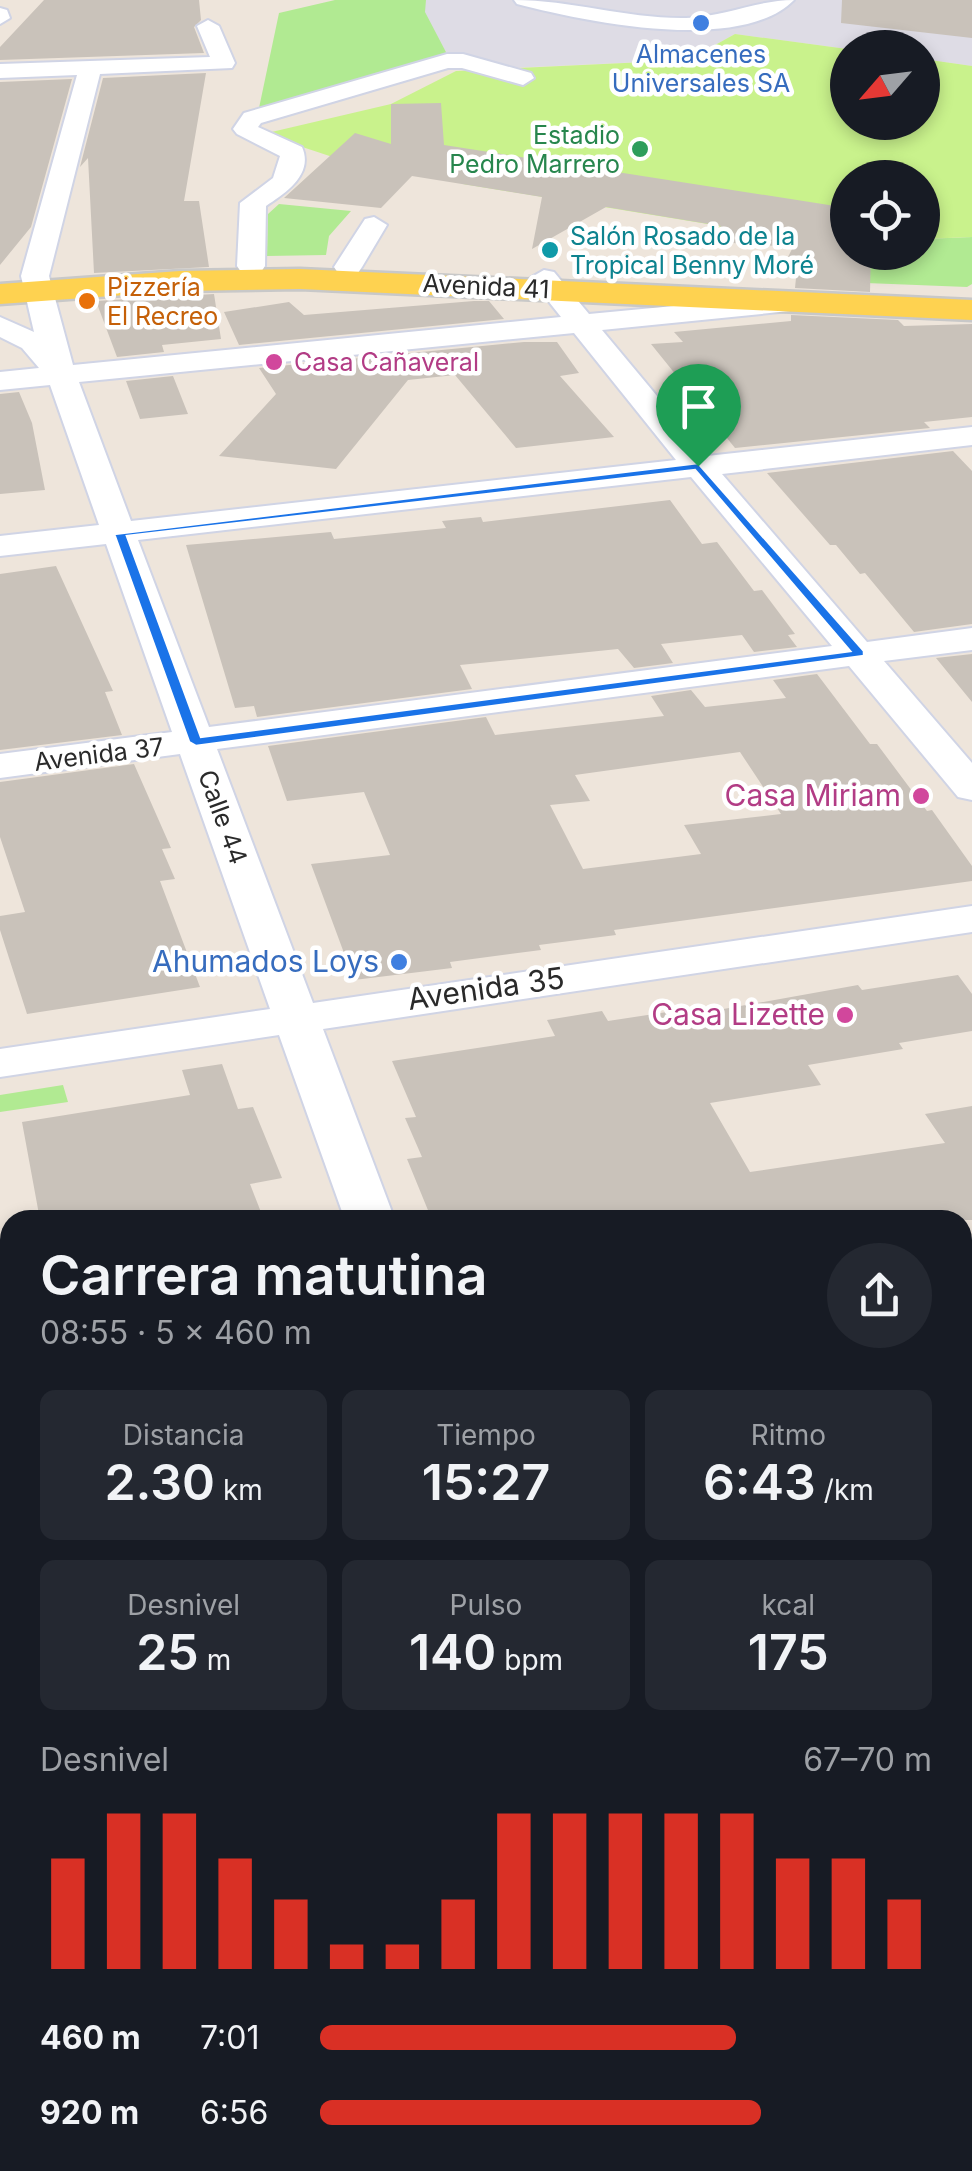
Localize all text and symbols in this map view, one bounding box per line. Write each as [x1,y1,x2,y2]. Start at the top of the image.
marker: Almacenes Universales SA [690,12,712,34]
north arrow [830,30,940,140]
map controls [830,30,940,270]
place label: Almacenes Universales SA [612,39,790,98]
place label: Estadio Pedro Marrero [449,120,620,179]
marker: Estadio Pedro Marrero [629,138,651,160]
button: locate [830,160,940,270]
place label: Salón Rosado de la Tropical Benny Moré [570,221,814,280]
marker: Salón Rosado de la Tropical Benny Moré [539,239,561,261]
street label: Avenida 41 [422,268,550,304]
place label: Pizzería El Recreo [107,272,218,331]
marker: Pizzería El Recreo [76,290,98,312]
place label: Casa Cañaveral [294,347,479,377]
marker: Casa Cañaveral [263,351,285,373]
pin [656,364,741,467]
icon: arrive [671,379,726,434]
street label: Avenida 37 [32,731,166,777]
street label: Calle 44 [192,766,254,868]
place label: Casa Miriam [725,777,901,813]
marker: Casa Miriam [910,785,932,807]
place label: Ahumados Loys [152,943,379,979]
marker: Ahumados Loys [388,951,410,973]
street label: Avenida 35 [405,959,567,1017]
place label: Casa Lizette [651,996,825,1032]
marker: Casa Lizette [834,1004,856,1026]
text: Carrera matutina [40,1242,488,1308]
button: share [827,1243,932,1348]
text: 08:55 · 5 × 460 m [40,1313,312,1352]
text: Distancia [123,1418,245,1452]
text: Tiempo [436,1418,536,1452]
text: Ritmo [751,1418,826,1452]
text: 2.30 [104,1452,215,1512]
text: 15:27 [422,1452,550,1512]
text: 6:43 [703,1452,816,1512]
text: km [215,1473,263,1507]
text: /km [816,1473,874,1507]
text: Desnivel [127,1588,240,1622]
text: Pulso [450,1588,522,1622]
text: kcal [762,1588,815,1622]
text: 25 [136,1622,199,1682]
text: 140 [409,1622,496,1682]
text: 175 [748,1622,829,1682]
text: m [199,1643,231,1677]
text: bpm [496,1643,563,1677]
text: Desnivel [40,1740,169,1779]
text: 67–70 m [803,1740,932,1779]
text: 460 m [40,2018,141,2057]
text: 7:01 [200,2018,259,2057]
text: 920 m [40,2093,139,2132]
text: 6:56 [200,2093,268,2132]

